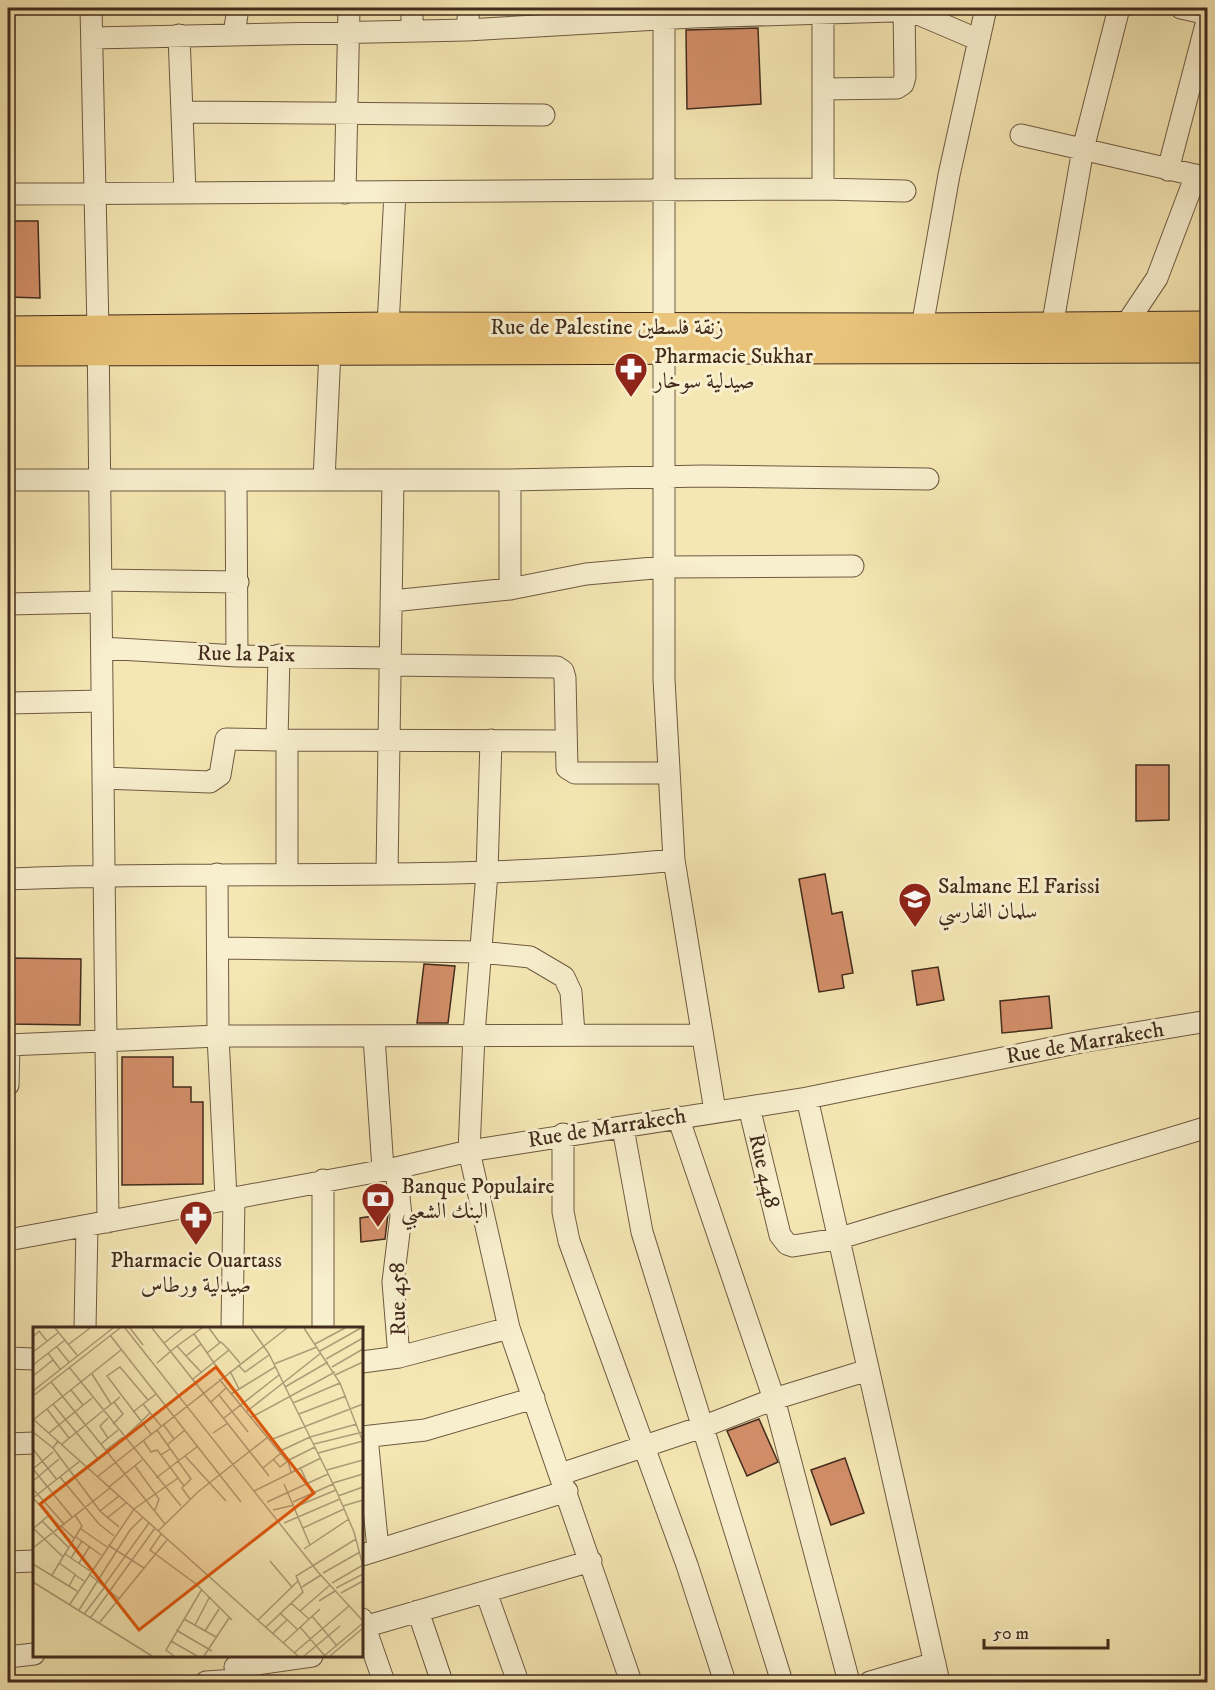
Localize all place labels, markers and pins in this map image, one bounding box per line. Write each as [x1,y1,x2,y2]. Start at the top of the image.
place label: Pharmacie Sukhar صيدلية سوخار [652,343,814,395]
pharmacy icon: Pharmacie Sukhar صيدلية سوخار [613,351,649,398]
place label: Salmane El Farissi سلمان الفارسي [938,873,1100,931]
school or university icon: Salmane El Farissi سلمان الفارسي [897,881,933,928]
place label: Banque Populaire البنك الشعبي [401,1173,555,1231]
bank icon: Banque Populaire البنك الشعبي [360,1181,396,1228]
pharmacy icon: Pharmacie Ouartass صيدلية ورطاس [178,1199,214,1246]
place label: Pharmacie Ouartass صيدلية ورطاس [110,1247,282,1299]

